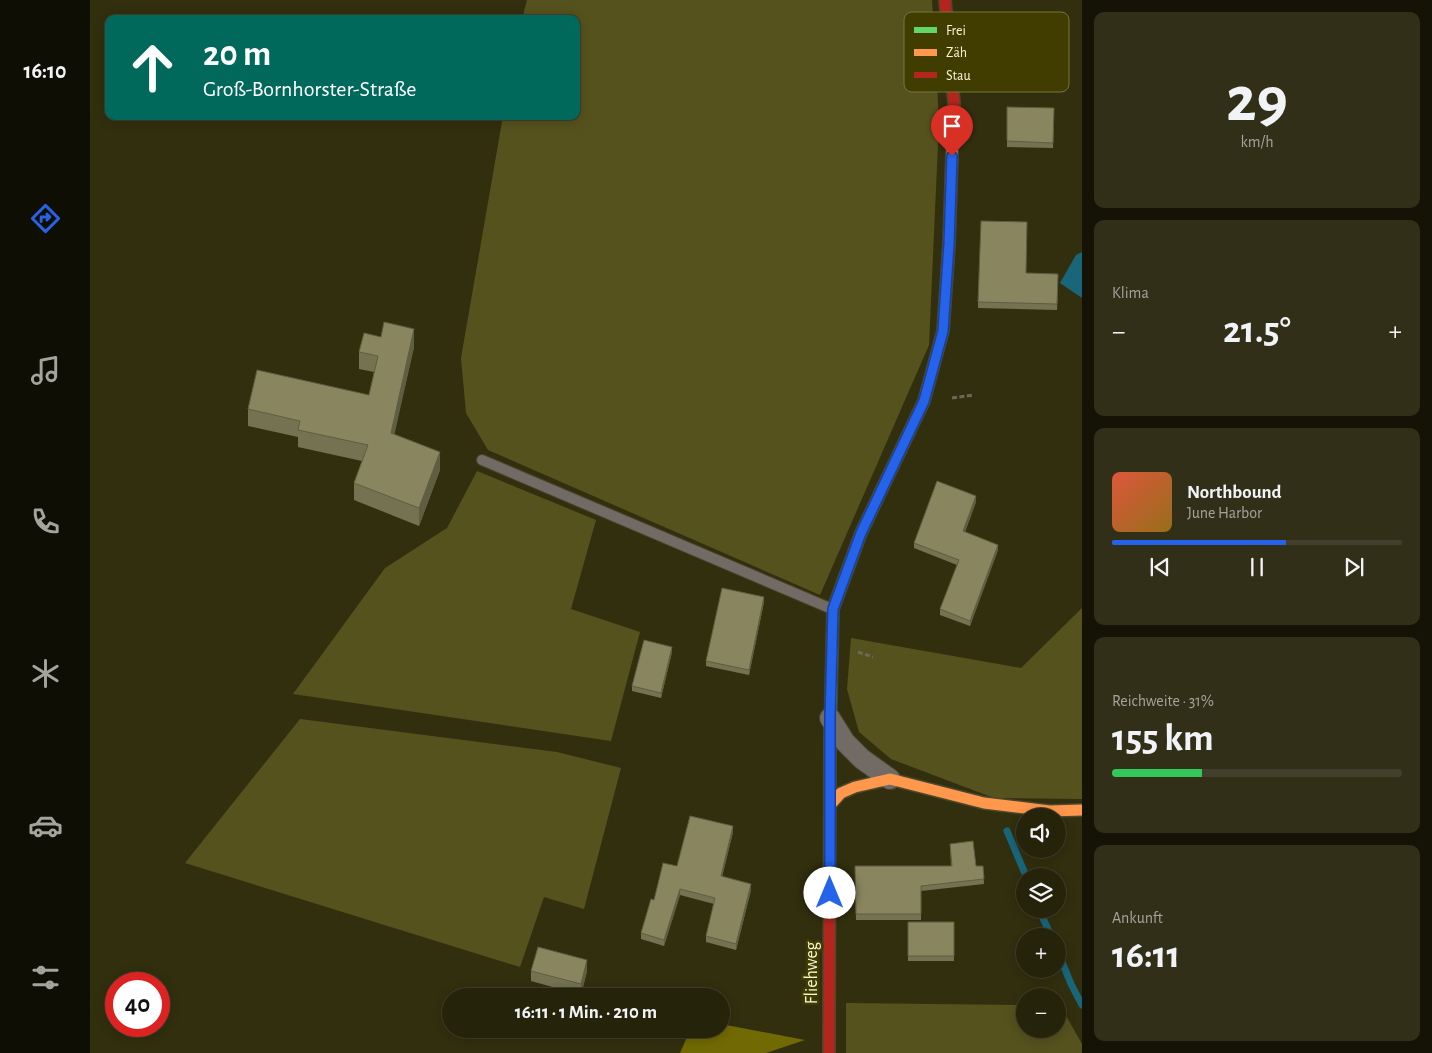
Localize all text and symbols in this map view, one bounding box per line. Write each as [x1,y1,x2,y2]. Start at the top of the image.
legend [904,12,1069,92]
text: Frei [946,24,966,38]
icon: ahead [120,35,185,100]
text: 20 m [203,37,271,72]
text: Zäh [946,46,967,60]
text: 16:10 [24,60,66,82]
text: 29 [1226,68,1288,133]
text: Stau [946,69,971,83]
text: Groß-Bornhorster-Straße [203,78,416,100]
pin [931,105,973,156]
icon: arrive [938,112,966,140]
text: km/h [1240,134,1274,150]
icon: directions [28,201,63,236]
text: Klima [1112,285,1149,301]
text: 21.5° [1223,312,1291,350]
text: − [1112,318,1125,346]
text: + [1389,318,1402,346]
icon: music [28,353,63,388]
text: Northbound [1187,483,1282,502]
icon: phone [28,504,63,539]
text: June Harbor [1187,505,1262,521]
icon: previous [1146,553,1174,581]
icon: pause [1243,553,1271,581]
icon: next [1340,553,1368,581]
icon: climate [28,656,63,691]
text: Reichweite · 31% [1112,693,1214,709]
text: 155 km [1112,720,1214,758]
icon: car [28,808,63,843]
map controls [1016,808,1066,1038]
button: sound [1016,808,1066,858]
position arrow [803,866,855,918]
button: layers [1016,868,1066,918]
text: Ankunft [1112,910,1163,926]
button: + [1016,928,1066,978]
text: 16:11 [1112,937,1180,975]
street label: Fliehweg [803,941,821,1004]
icon: filters [28,960,63,995]
speed limit sign: 40 [105,972,170,1037]
button: − [1016,988,1066,1038]
text: 16:11 · 1 Min. · 210 m [515,1003,657,1022]

